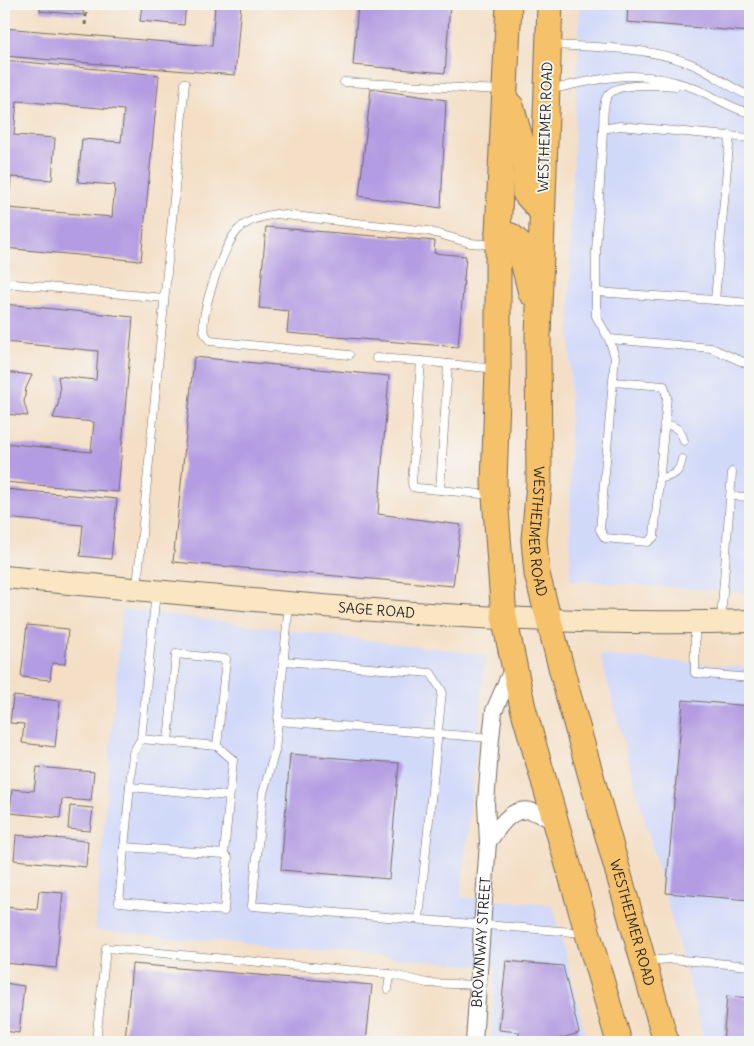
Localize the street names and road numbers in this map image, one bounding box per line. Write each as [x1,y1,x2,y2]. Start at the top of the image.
street label: WESTHEIMER ROAD [534,61,556,193]
street label: WESTHEIMER ROAD [525,466,551,598]
street label: SAGE ROAD [337,598,416,622]
street label: WESTHEIMER ROAD [606,857,659,988]
street label: BROWNWAY STREET [467,876,495,1008]

